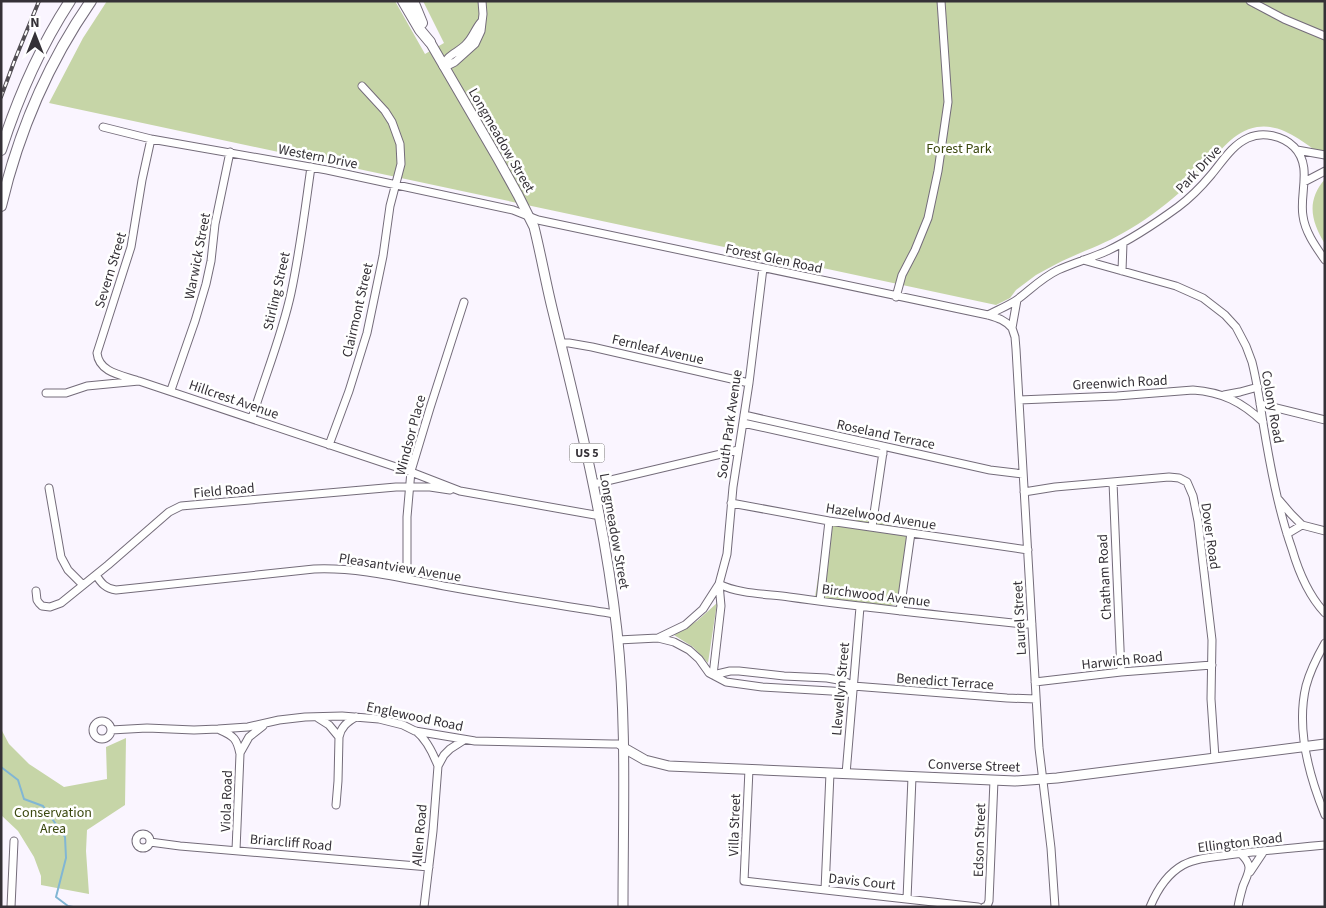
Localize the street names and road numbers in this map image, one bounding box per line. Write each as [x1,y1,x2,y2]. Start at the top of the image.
street label: Longmeadow Street [463,85,539,197]
street label: Western Drive [276,139,359,175]
street label: Park Drive [1171,141,1226,198]
street label: Warwick Street [180,211,216,301]
street label: Severn Street [90,230,132,311]
street label: Forest Glen Road [723,239,824,279]
street label: Stirling Street [258,250,296,332]
street label: Clairmont Street [337,261,379,359]
street label: Fernleaf Avenue [610,330,706,370]
street label: South Park Avenue [712,368,748,480]
street label: Colony Road [1256,369,1288,445]
street label: Greenwich Road [1072,371,1168,395]
street label: Hillcrest Avenue [186,375,281,425]
street label: Windsor Place [391,393,431,478]
street label: Roseland Terrace [835,415,937,455]
road number: US 5 [570,443,604,462]
street label: Longmeadow Street [594,472,634,591]
street label: Field Road [193,478,256,504]
street label: Hazelwood Avenue [824,498,937,536]
street label: Dover Road [1195,501,1225,571]
street label: Chatham Road [1093,533,1117,621]
street label: Pleasantview Avenue [337,548,463,588]
street label: Birchwood Avenue [820,579,931,613]
street label: Laurel Street [1008,580,1032,656]
street label: Llewellyn Street [827,641,855,737]
street label: Harwich Road [1080,647,1164,675]
street label: Benedict Terrace [895,669,994,695]
street label: Englewood Road [365,697,465,737]
street label: Converse Street [928,754,1021,778]
street label: Viola Road [216,770,238,832]
street label: Villa Street [724,793,746,857]
street label: Edson Street [969,802,991,877]
street label: Allen Road [407,803,433,867]
street label: Ellington Road [1197,828,1284,858]
street label: Briarcliff Road [249,829,333,857]
street label: Davis Court [827,869,897,895]

